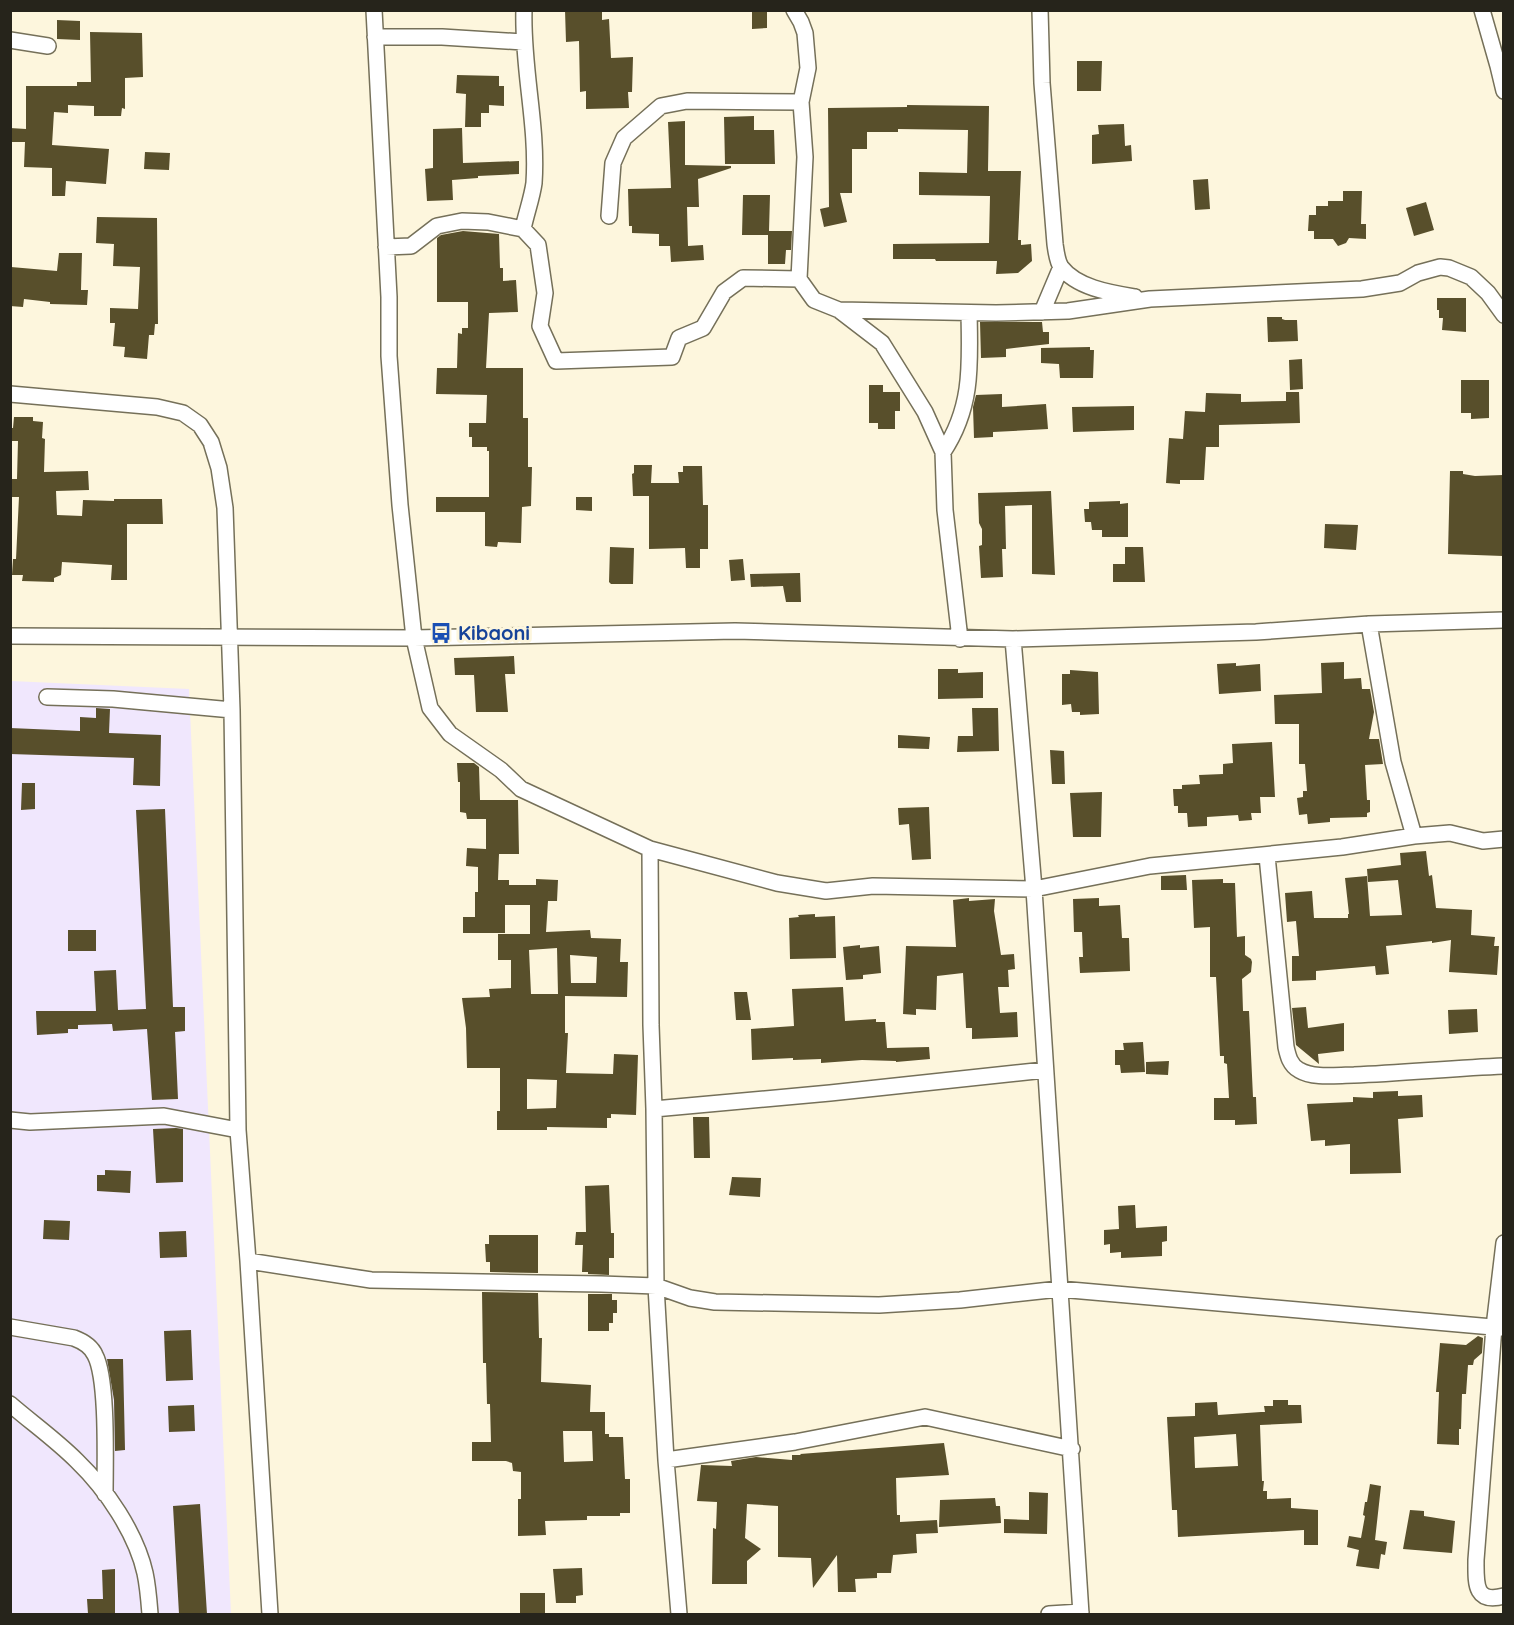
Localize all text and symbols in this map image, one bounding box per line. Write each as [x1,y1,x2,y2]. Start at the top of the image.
place label: Kibaoni [458,620,530,645]
bus stop icon: Kibaoni [429,621,453,645]

